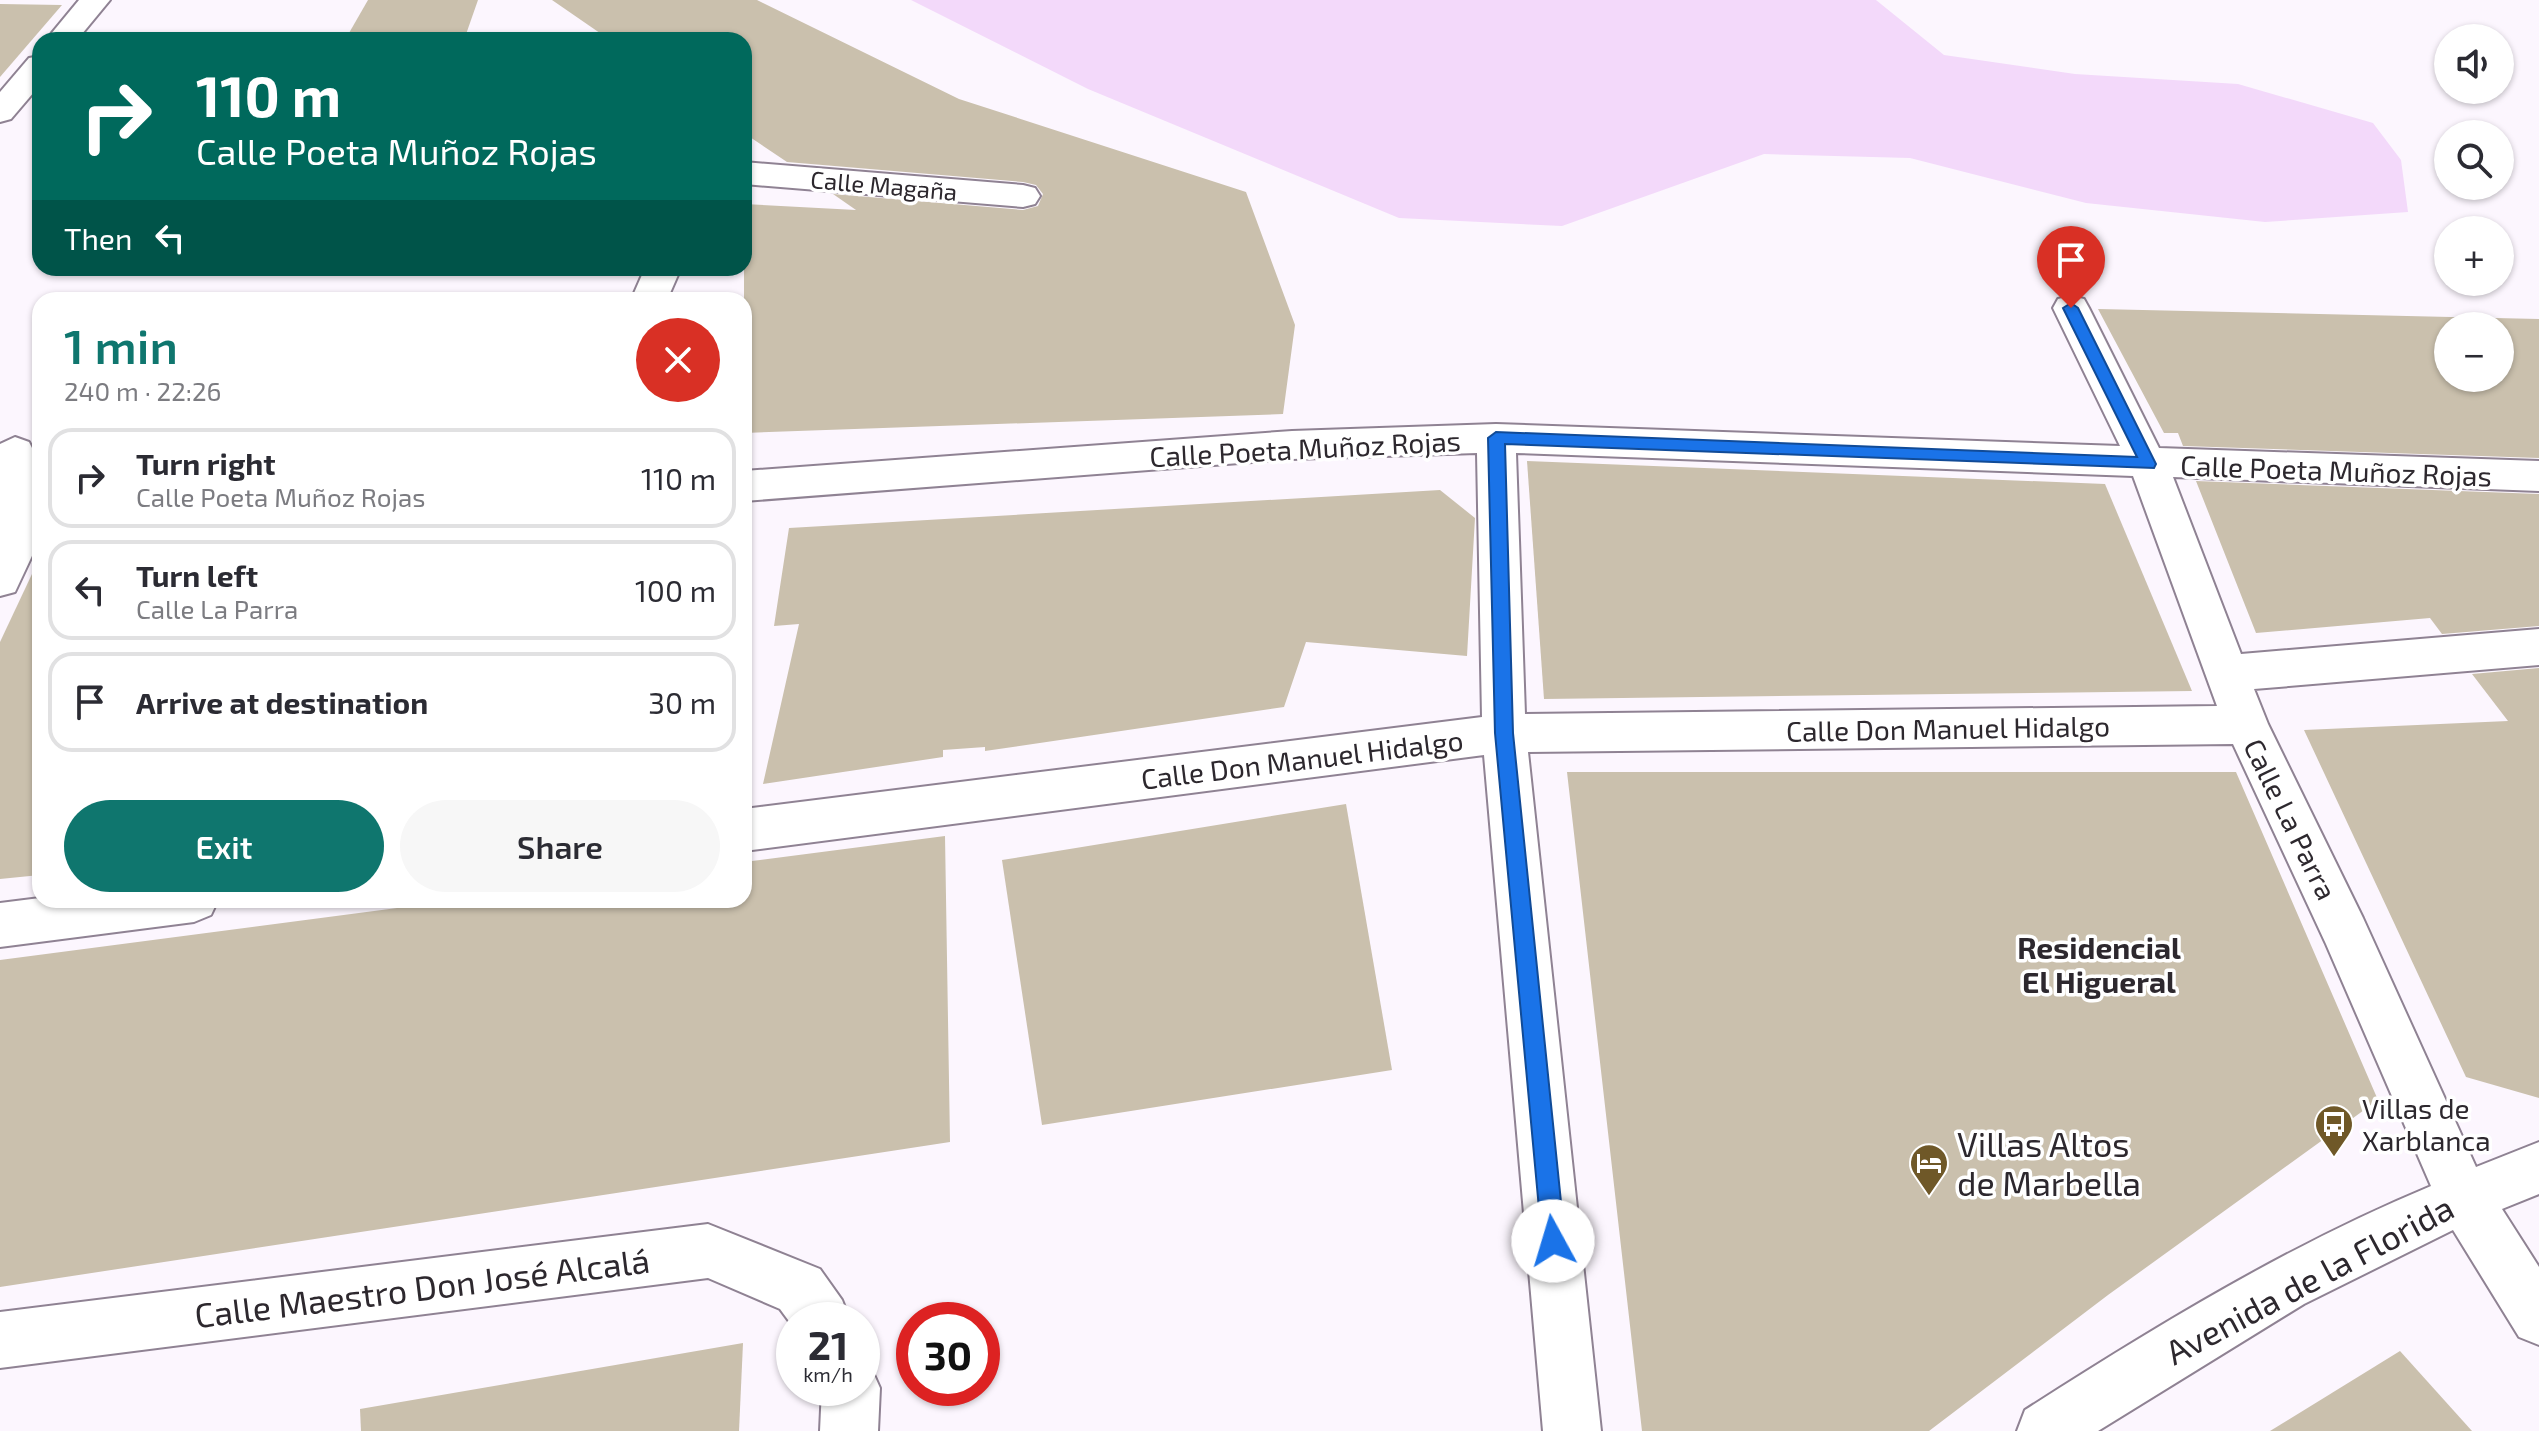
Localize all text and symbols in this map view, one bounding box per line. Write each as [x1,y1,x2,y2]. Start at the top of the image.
map controls [2434,24,2514,392]
button: sound [2434,24,2514,104]
text: 110 m [196,61,341,128]
icon: right [64,64,168,168]
button: search [2434,120,2514,200]
text: Calle Poeta Muñoz Rojas [196,129,597,172]
street label: Calle Magaña [809,164,959,206]
icon: left [148,216,192,260]
button: + [2434,216,2514,296]
text: Then [64,220,132,256]
pin [2037,226,2105,308]
icon: arrive [2049,238,2093,282]
button: − [2434,312,2514,392]
text: 1 min [64,316,178,374]
button: close [636,318,720,402]
text: 240 m · 22:26 [64,375,221,406]
street label: Calle Poeta Muñoz Rojas [1148,423,1462,473]
text: Turn right [136,445,276,481]
street label: Calle Poeta Muñoz Rojas [2180,448,2492,492]
icon: right [68,456,112,500]
text: 110 m [641,460,716,496]
text: Calle Poeta Muñoz Rojas [136,481,425,512]
text: Turn left [136,557,258,593]
icon: left [68,568,112,612]
text: 100 m [635,572,716,608]
text: Calle La Parra [136,593,298,624]
icon: arrive [68,680,112,724]
text: Arrive at destination [136,684,428,720]
text: 30 m [648,684,716,720]
street label: Calle Don Manuel Hidalgo [1786,708,2110,748]
street label: Calle Don Manuel Hidalgo [1139,722,1465,796]
street label: Calle La Parra [2237,733,2345,905]
button: Exit [64,800,384,892]
button: Share [400,800,720,892]
district label: Residencial El Higueral [2017,929,2181,999]
place label: Villas de Xarblanca [2362,1091,2491,1157]
bus stop icon: Villas de Xarblanca [2313,1103,2355,1158]
place label: Villas Altos de Marbella [1957,1123,2141,1203]
hotel icon: Villas Altos de Marbella [1908,1142,1950,1197]
street label: Avenida de la Florida [2158,1186,2460,1372]
position arrow [1511,1199,1595,1283]
street label: Calle Maestro Don José Alcalá [192,1239,652,1335]
speed limit sign: 30 [896,1302,1000,1406]
text: 21 [808,1320,848,1368]
text: km/h [803,1362,853,1386]

